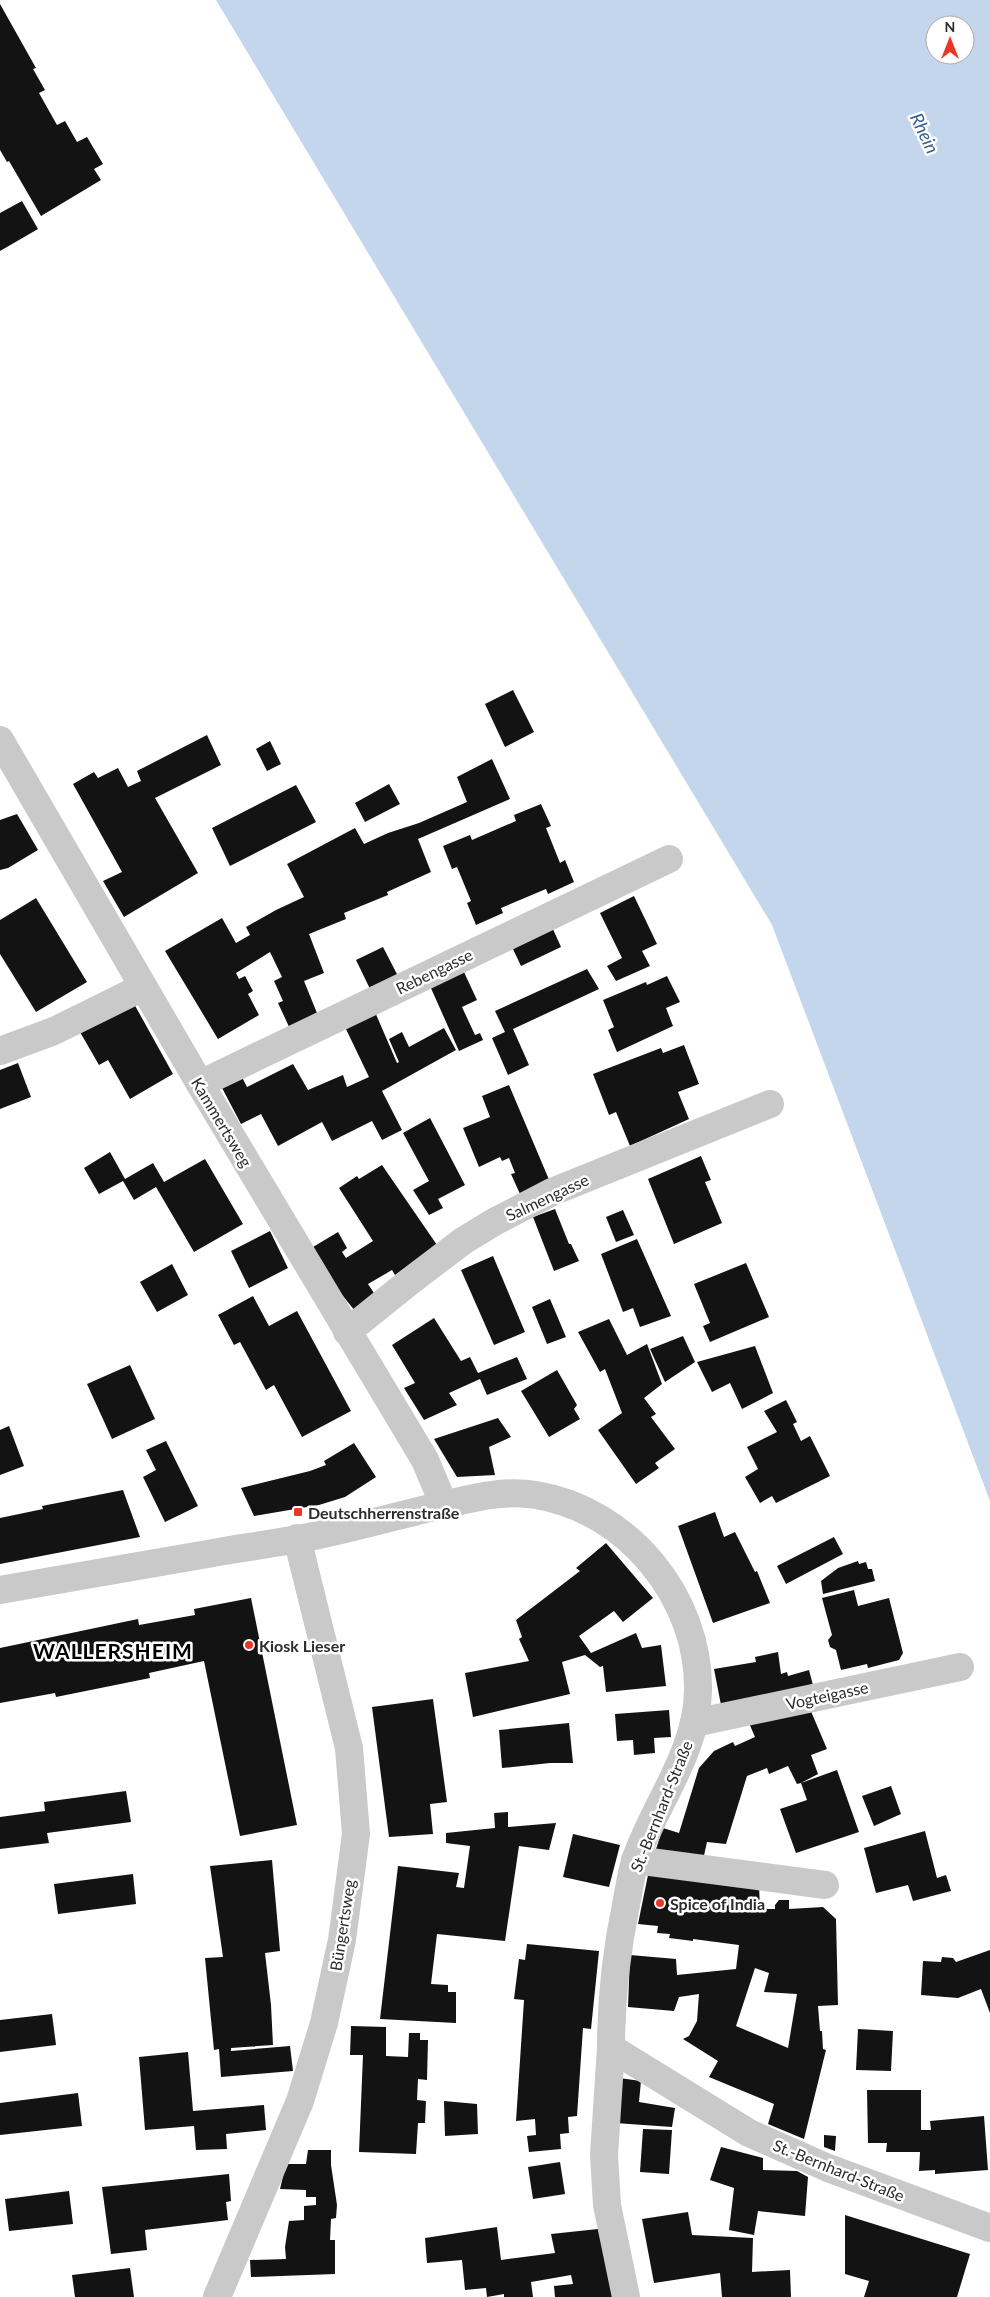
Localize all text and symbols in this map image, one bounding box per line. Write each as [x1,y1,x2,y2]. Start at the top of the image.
north arrow [925,15,975,65]
text: N [945,18,955,35]
water label: Rhein [906,109,944,157]
street label: Rebengasse [393,944,475,998]
street label: Kammertsweg [188,1074,256,1170]
street label: Salmengasse [502,1169,592,1225]
place label: Deutschherrenstraße [308,1503,460,1522]
marker: Deutschherrenstraße [292,1506,304,1518]
place label: Kiosk Lieser [259,1636,345,1655]
district label: WALLERSHEIM [33,1638,193,1663]
marker: Kiosk Lieser [243,1639,255,1651]
street label: Vogteigasse [784,1677,870,1713]
street label: St.-Bernhard-Straße [626,1738,696,1874]
street label: Büngertsweg [325,1878,359,1972]
place label: Spice of India [670,1894,765,1913]
marker: Spice of India [654,1897,666,1909]
street label: St.-Bernhard-Straße [771,2135,907,2205]

